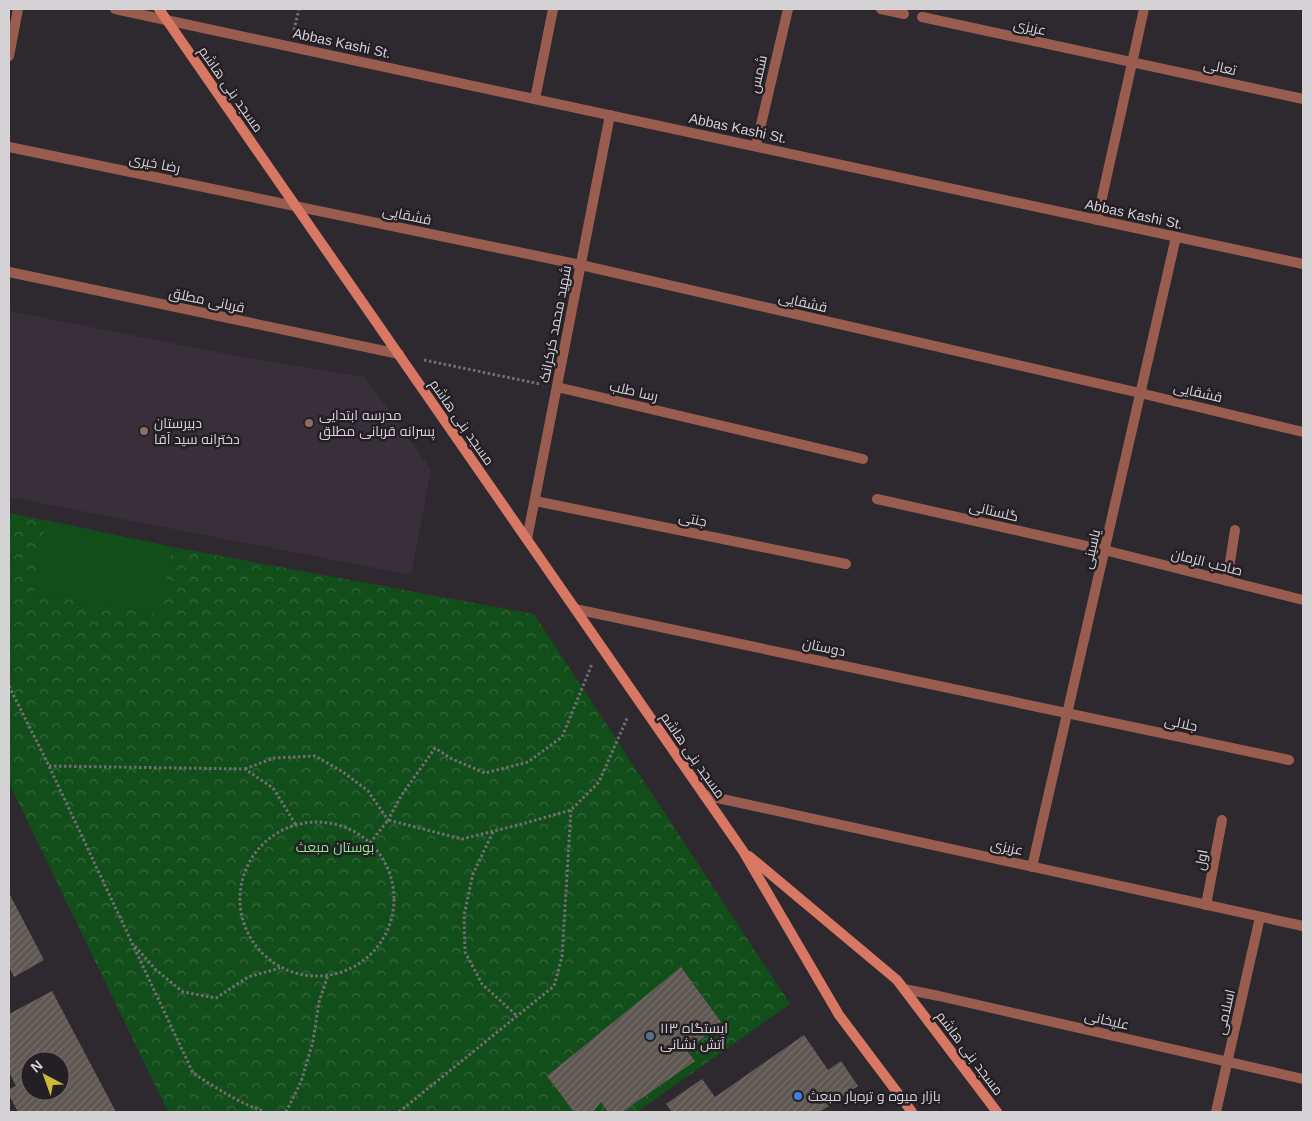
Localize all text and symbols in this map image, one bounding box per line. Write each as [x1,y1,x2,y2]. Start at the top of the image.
street label: عزیزی [1012,16,1048,38]
street label: Abbas Kashi St. [292,25,392,61]
street label: مسجد بنی هاشم [194,43,267,136]
street label: شمس [746,53,770,95]
street label: تعالی [1202,56,1238,78]
street label: Abbas Kashi St. [688,110,788,146]
street label: رضا خیری [128,150,182,176]
street label: Abbas Kashi St. [1084,196,1184,232]
street label: قشقایی [381,202,433,228]
street label: شهید محمد کرکرانک [536,264,574,384]
street label: قربانی مطلق [168,284,246,317]
street label: قشقایی [777,289,829,315]
street label: مسجد بنی هاشم [425,376,498,469]
street label: رسا طلب [608,378,660,404]
street label: قشقایی [1172,379,1224,405]
place label: مدرسه ابتدایی پسرانه قربانی مطلق [319,407,435,441]
place label: دبیرستان دخترانه سید آقا [154,415,240,447]
marker: مدرسه ابتدایی پسرانه قربانی مطلق [303,417,315,429]
marker: دبیرستان دخترانه سید آقا [138,425,150,437]
street label: گلستانی [968,498,1020,524]
street label: جنتی [678,508,708,530]
street label: یاسینی [1079,527,1103,570]
street label: صاحب الزمان [1170,545,1244,579]
street label: دوستان [801,635,847,659]
street label: مسجد بنی هاشم [656,709,729,802]
street label: جلالی [1163,712,1199,734]
street label: عزیزی [989,836,1025,858]
park label: بوستان مبعث [296,839,374,855]
street label: اول [1191,848,1212,872]
street label: اسلامی [1212,988,1238,1036]
street label: علیخانی [1083,1007,1131,1033]
street label: مسجد بنی هاشم [932,1008,1007,1099]
place label: ایستگاه ۱۱۳ آتش نشانی [660,1020,728,1052]
marker: ایستگاه ۱۱۳ آتش نشانی [644,1030,656,1042]
north arrow [20,1051,70,1101]
text: N [27,1057,46,1076]
place label: بازار میوه و تره‌بار مبعث [808,1088,941,1104]
marker: بازار میوه و تره‌بار مبعث [792,1090,804,1102]

